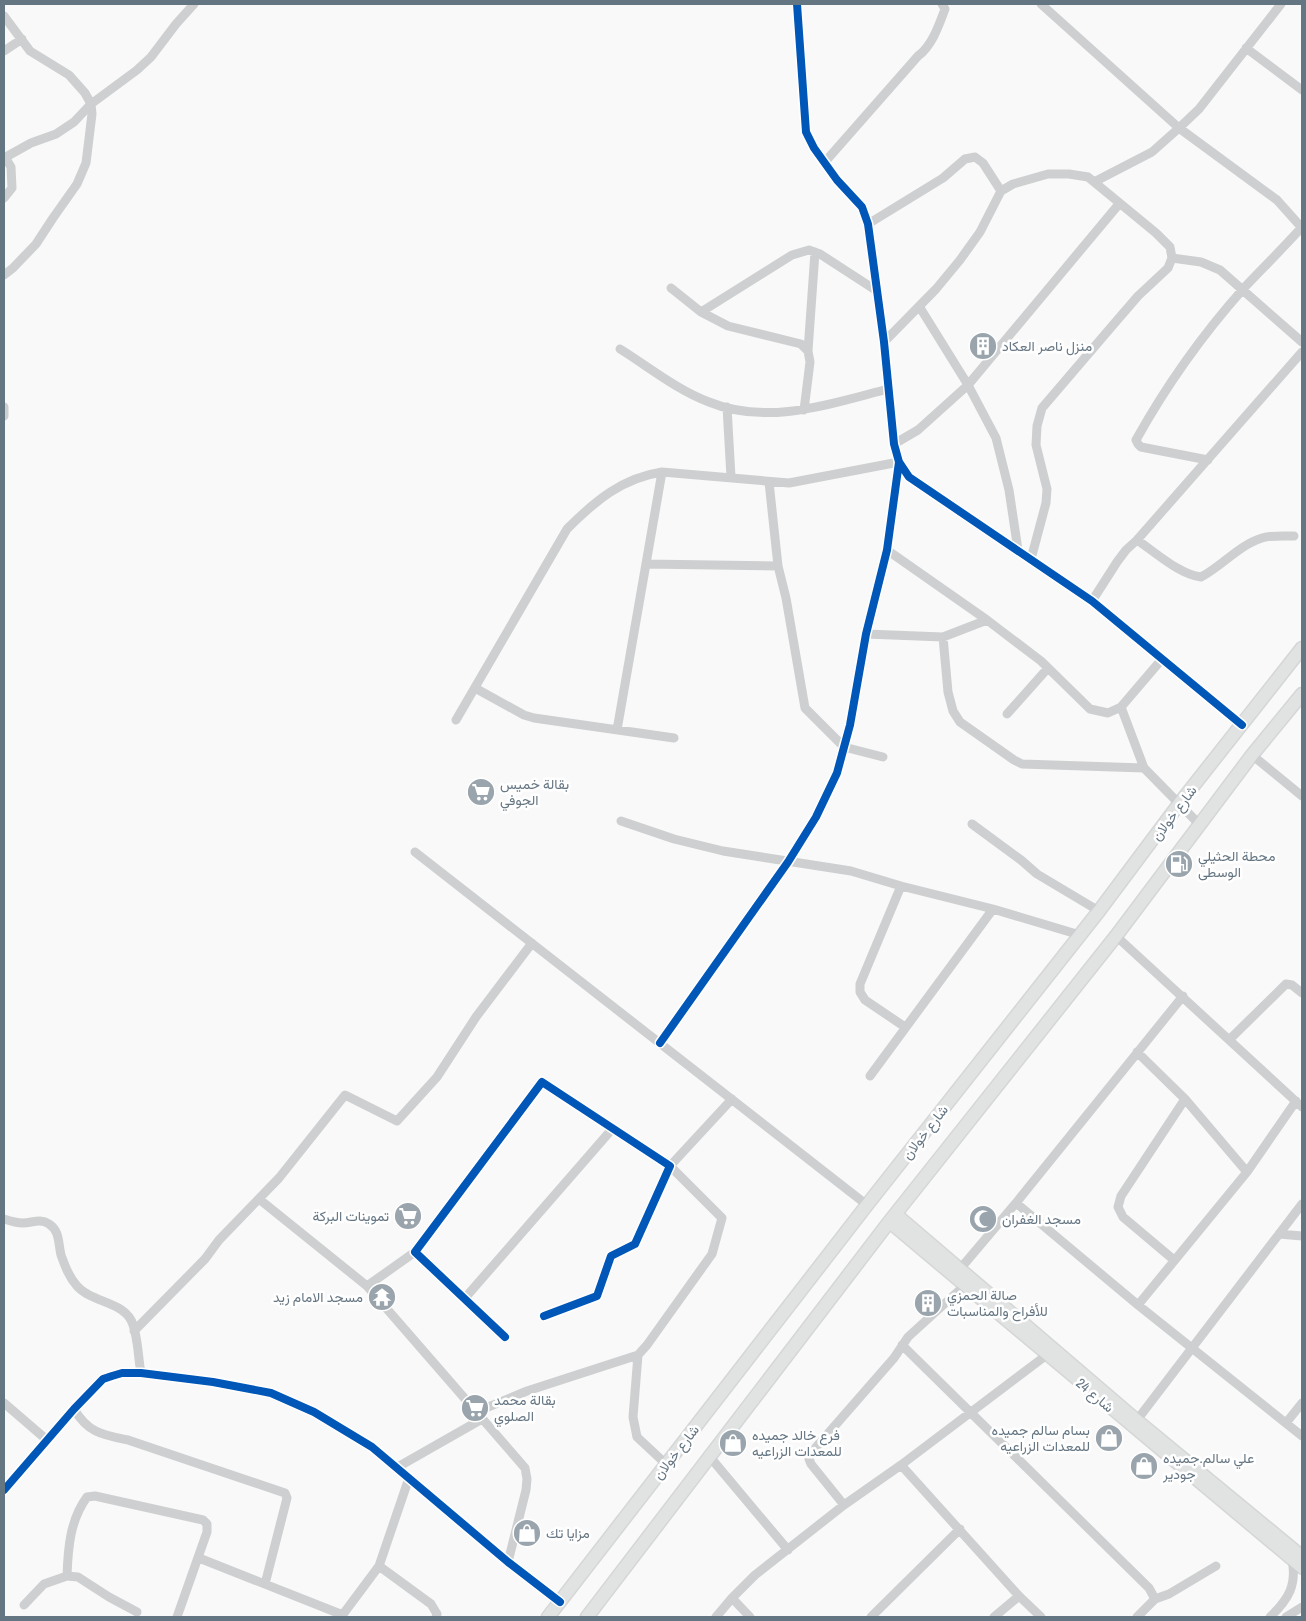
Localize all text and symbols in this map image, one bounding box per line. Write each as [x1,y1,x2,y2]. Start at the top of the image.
building icon: منزل ناصر العكاد [968,331,998,361]
place label: منزل ناصر العكاد [1002,337,1092,356]
place label: بقالة خميس الجوفي [500,775,569,812]
supermarket icon: بقالة خميس الجوفي [466,777,496,807]
street label: شارع خولان [1147,782,1202,845]
place label: محطة الحثيلي الوسطى [1198,847,1275,881]
fuel station icon: محطة الحثيلي الوسطى [1164,849,1194,879]
street label: شارع خولان [898,1101,953,1164]
supermarket icon: تموينات البركة [393,1201,423,1231]
mosque icon: مسجد الغفران [968,1204,998,1234]
place label: تموينات البركة [313,1207,389,1225]
place label: مسجد الغفران [1002,1210,1081,1228]
temple icon: مسجد الامام زيد [367,1282,397,1312]
place label: صالة الحمزي للأفراح والمناسبات [947,1286,1048,1322]
place label: مسجد الامام زيد [273,1288,363,1306]
building icon: صالة الحمزي للأفراح والمناسبات [913,1288,943,1318]
street label: شارع 24 [1071,1374,1118,1418]
place label: بقالة محمد الصلوي [494,1391,556,1428]
supermarket icon: بقالة محمد الصلوي [460,1393,490,1423]
street label: شارع خولان [649,1421,704,1484]
place label: بسام سالم جميده للمعدات الزراعيه [992,1421,1090,1455]
shop icon: بسام سالم جميده للمعدات الزراعيه [1094,1423,1124,1453]
place label: فرع خالد جميده للمعدات الزراعيه [752,1426,842,1460]
shop icon: فرع خالد جميده للمعدات الزراعيه [718,1428,748,1458]
place label: علي سالم.جميده جودير [1162,1449,1254,1483]
shop icon: علي سالم.جميده جودير [1129,1451,1159,1481]
shop icon: مزايا تك [512,1518,542,1548]
place label: مزايا تك [546,1524,590,1542]

